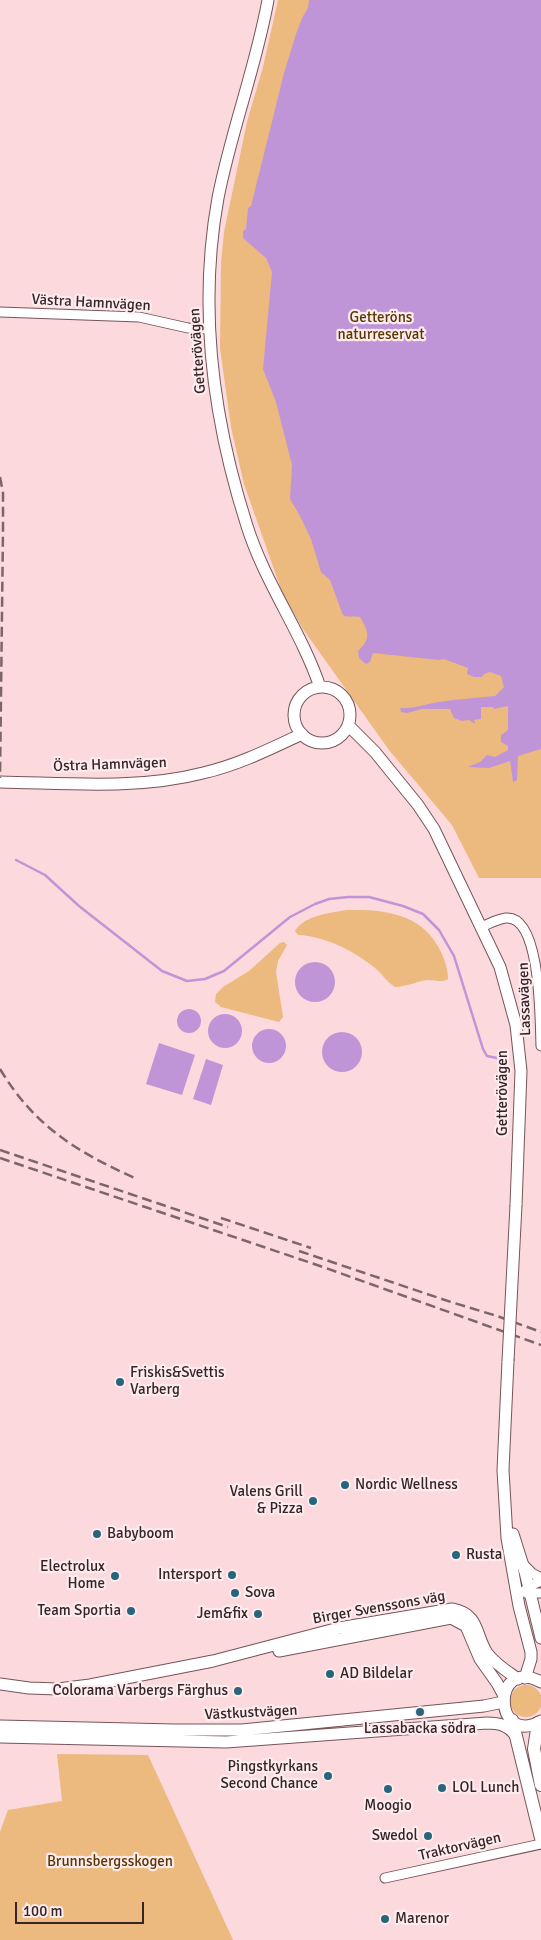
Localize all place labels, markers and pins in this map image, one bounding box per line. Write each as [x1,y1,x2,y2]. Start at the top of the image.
place label: Friskis&Svettis Varberg [130,1364,225,1399]
marker: Friskis&Svettis Varberg [114,1376,126,1388]
place label: Nordic Wellness [355,1476,458,1494]
marker: Nordic Wellness [339,1479,351,1491]
place label: Valens Grill & Pizza [229,1483,303,1518]
marker: Valens Grill & Pizza [307,1495,319,1507]
place label: Babyboom [107,1525,174,1543]
marker: Babyboom [91,1528,103,1540]
place label: Rusta [466,1546,502,1564]
marker: Rusta [450,1549,462,1561]
place label: Electrolux Home [40,1558,105,1593]
place label: Intersport [158,1566,222,1584]
marker: Intersport [226,1569,238,1581]
marker: Electrolux Home [109,1570,121,1582]
place label: Sova [245,1584,275,1602]
marker: Sova [229,1587,241,1599]
place label: Team Sportia [38,1602,121,1620]
marker: Team Sportia [125,1605,137,1617]
place label: Jem&fix [197,1605,248,1623]
marker: Jem&fix [252,1608,264,1620]
place label: AD Bildelar [340,1665,413,1683]
marker: AD Bildelar [324,1668,336,1680]
place label: Colorama Varbergs Färghus [52,1682,228,1700]
marker: Colorama Varbergs Färghus [232,1685,244,1697]
marker: Lassabacka södra [414,1706,426,1718]
place label: Lassabacka södra [364,1720,476,1738]
place label: Pingstkyrkans Second Chance [220,1758,318,1793]
marker: Pingstkyrkans Second Chance [322,1770,334,1782]
place label: LOL Lunch [452,1779,519,1797]
marker: LOL Lunch [436,1782,448,1794]
marker: Moogio [382,1783,394,1795]
place label: Moogio [364,1797,412,1815]
place label: Swedol [372,1827,418,1845]
marker: Swedol [422,1830,434,1842]
place label: Marenor [395,1910,449,1928]
marker: Marenor [379,1913,391,1925]

